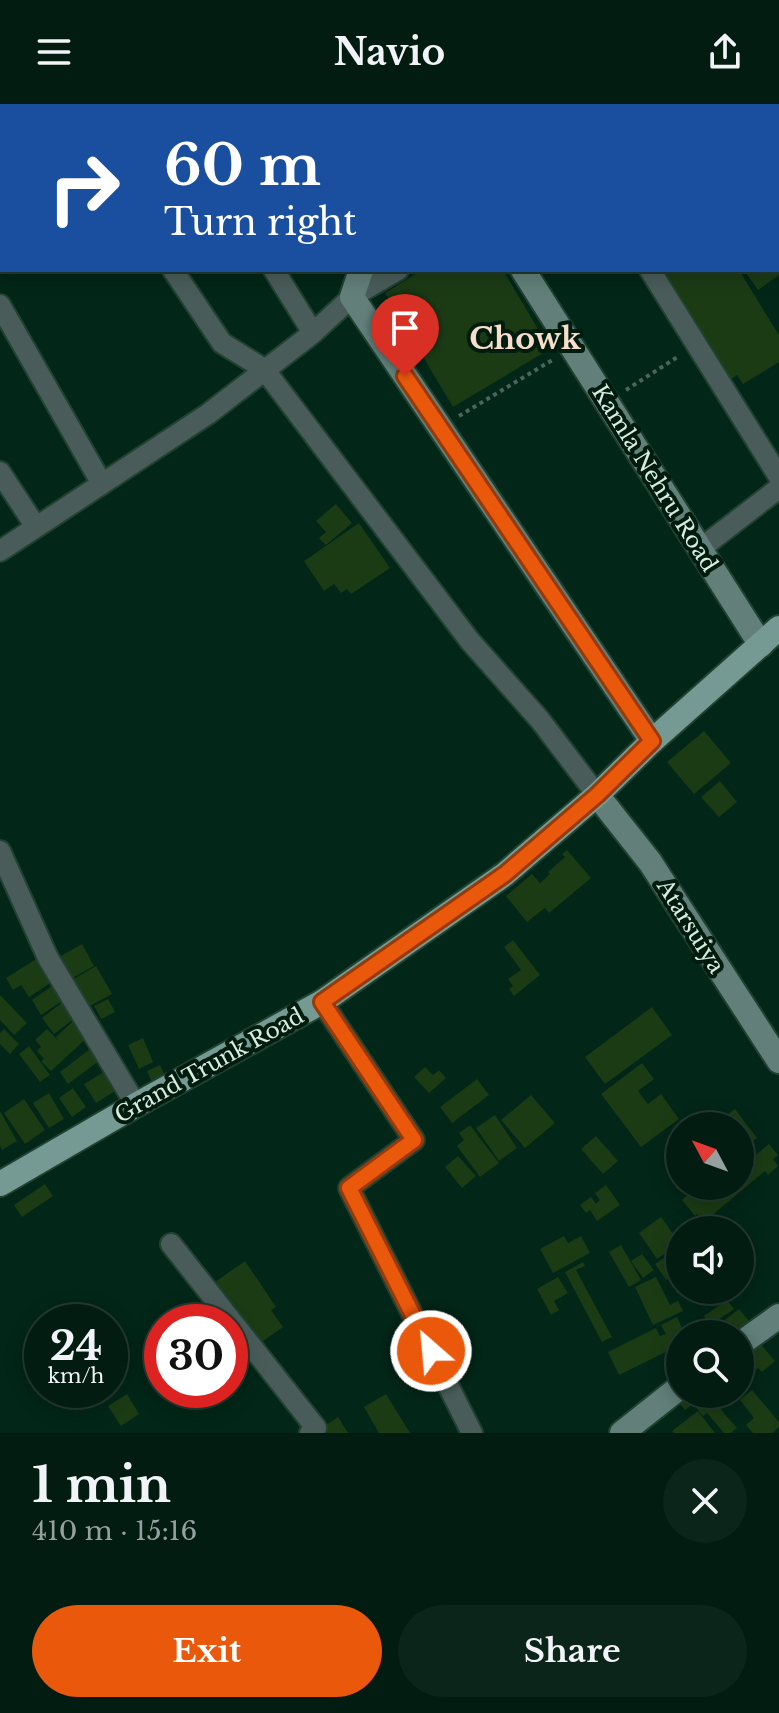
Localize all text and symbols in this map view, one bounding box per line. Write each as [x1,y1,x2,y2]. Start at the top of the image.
icon: menu [32,30,76,74]
text: Navio [334,30,445,75]
icon: share [703,30,747,74]
text: 60 m [164,131,321,200]
icon: right [32,136,136,240]
text: Turn right [164,200,357,245]
pin [371,294,439,376]
icon: arrive [383,306,427,350]
district label: Chowk [469,320,582,357]
street label: Kamla Nehru Road [586,380,723,577]
street label: Atarsuiya [651,873,731,979]
street label: Grand Trunk Road [110,1002,309,1129]
north arrow [666,1112,754,1200]
map controls [666,1112,754,1408]
button: sound [666,1216,754,1304]
speed limit sign: 30 [144,1304,248,1408]
position arrow [389,1309,473,1393]
button: search [666,1320,754,1408]
text: 24 [50,1321,102,1371]
text: km/h [48,1364,104,1388]
text: 1 min [32,1455,171,1515]
button: close [663,1459,747,1543]
text: 410 m · 15:16 [32,1515,197,1547]
button: Exit [32,1605,382,1697]
button: Share [398,1605,747,1697]

